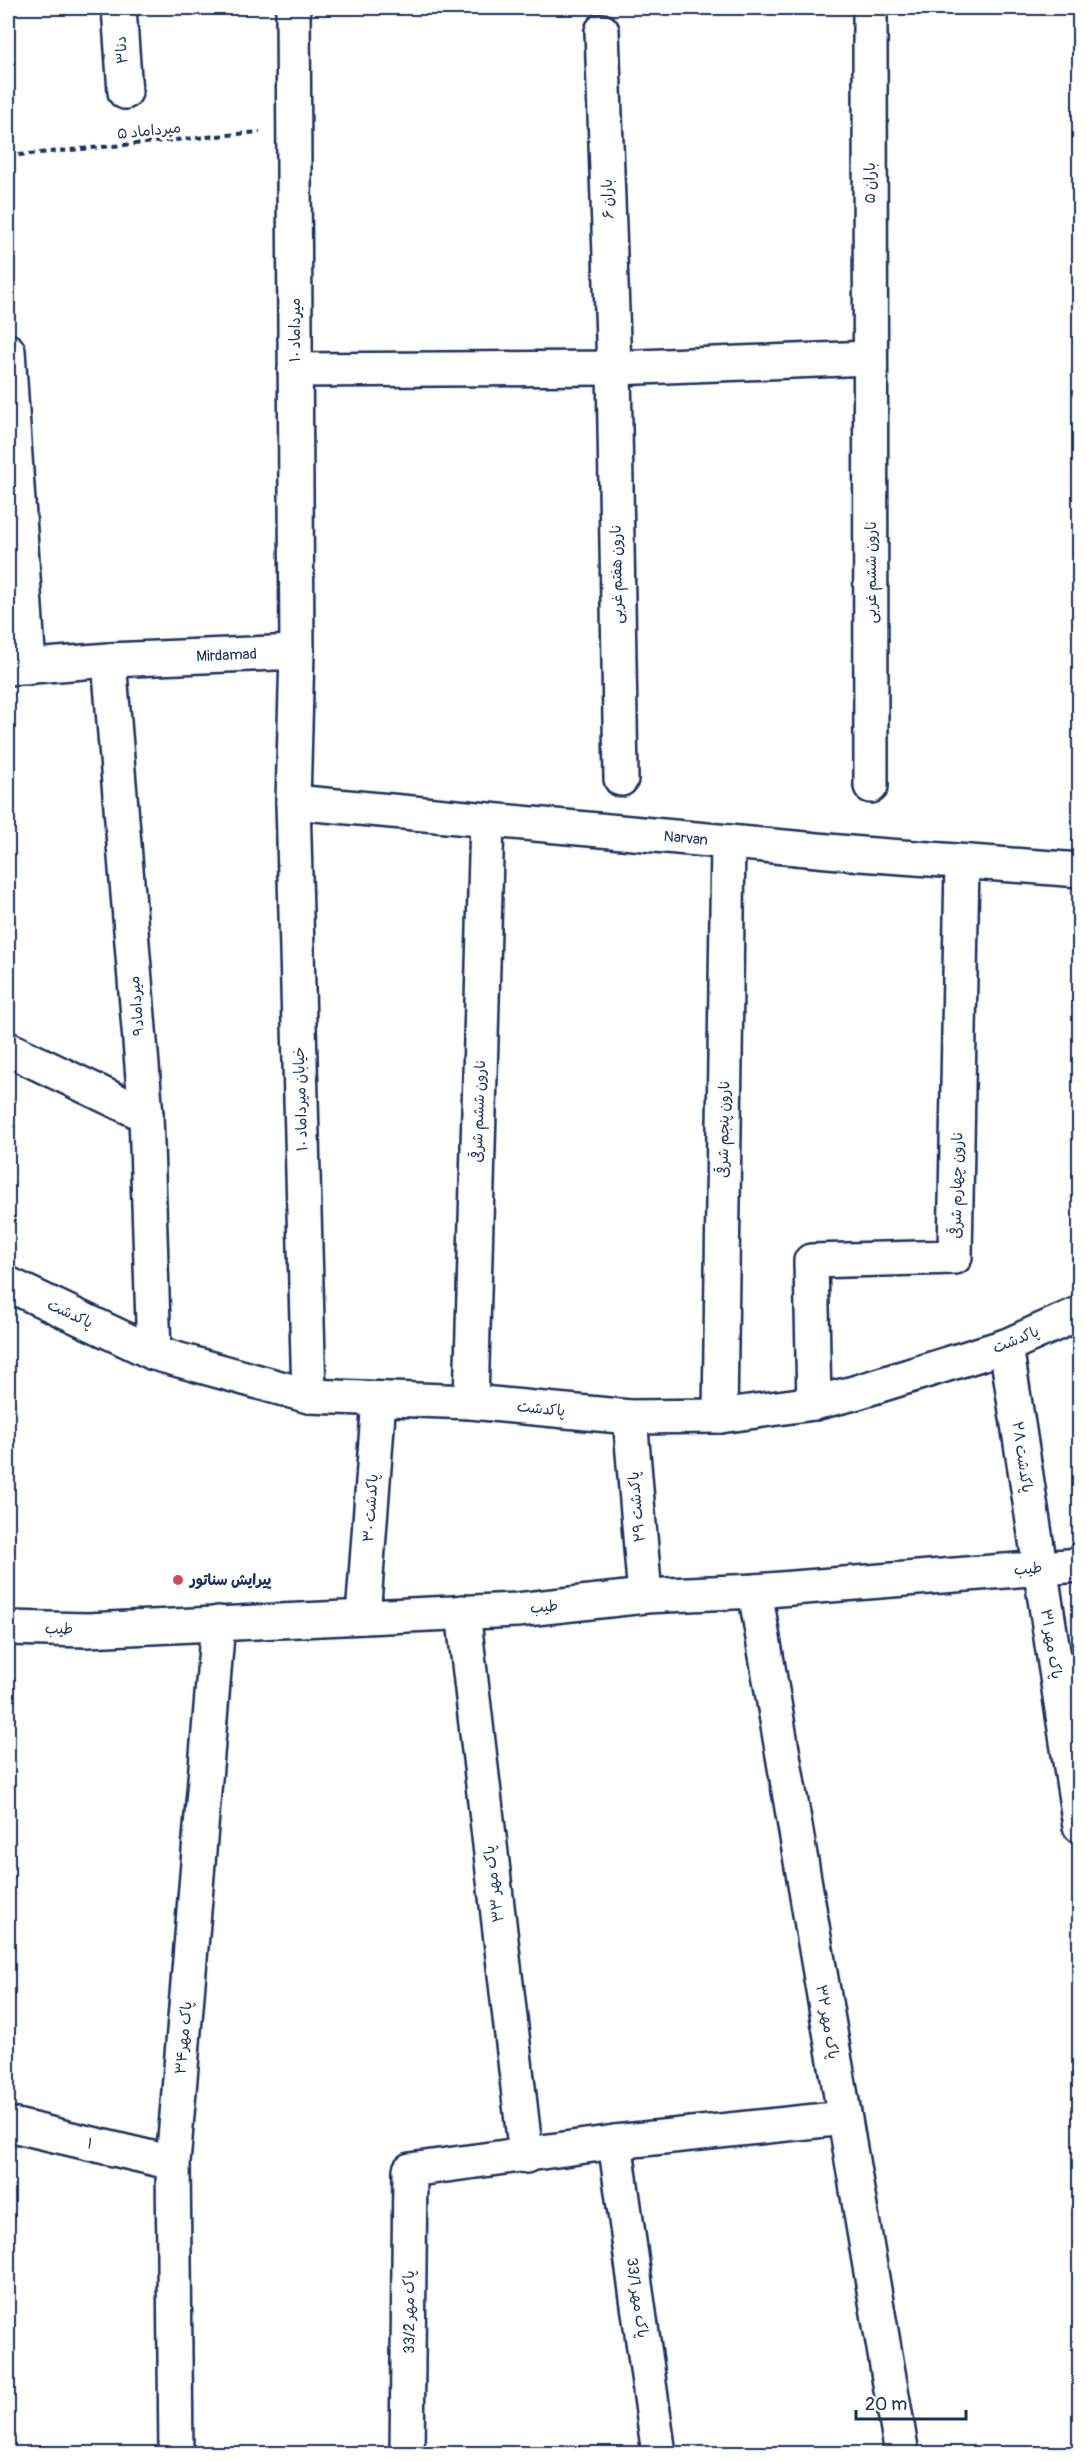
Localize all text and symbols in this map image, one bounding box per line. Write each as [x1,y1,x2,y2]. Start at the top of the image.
street label: دنا۳ [112,35,132,65]
street label: میرداماد ۵ [116,118,182,144]
street label: باران ۵ [861,162,880,204]
street label: باران ۶ [598,179,618,219]
street label: میرداماد ۱۰ [286,298,305,362]
street label: نارون ششم غربی [862,521,883,624]
street label: نارون هفتم غربی [607,524,629,624]
street label: Mirdamad [196,644,257,666]
street label: Narvan [663,826,709,849]
street label: میرداماد۹ [125,975,149,1037]
street label: ۱۰ خیابان میرداماد [290,1046,312,1152]
street label: نارون ششم شرقی [466,1059,492,1163]
street label: نارون پنجم شرقی [712,1080,736,1178]
street label: نارون چهارم شرقی [945,1131,968,1239]
street label: پاکدشت [44,1295,96,1333]
street label: پاکدشت [990,1322,1042,1358]
street label: پاکدشت [516,1397,566,1421]
street label: پاکدشت ۲۸ [1008,1420,1036,1494]
street label: پاکدشت ۲۹ [624,1471,650,1543]
street label: پاکدشت ۳۰ [359,1473,383,1543]
street label: طیب [1013,1558,1043,1580]
place label: پیرایش سناتور [188,1571,272,1590]
marker: پیرایش سناتور [171,1573,185,1587]
street label: طیب [529,1596,559,1618]
street label: پاک مهر ۳۱ [1036,1608,1066,1680]
street label: طیب [45,1619,73,1639]
street label: پاک مهر ۳۳ [480,1844,508,1924]
street label: پاک مهر ۳۲ [811,1983,843,2061]
street label: پاک مهر۳۴ [171,2001,197,2075]
street label: ۱ [85,2134,95,2154]
street label: پاک مهر 33/1 [622,2257,652,2339]
street label: پاک مهر 33/2 [400,2270,419,2354]
scale bar [856,2383,966,2421]
text: 20 m [865,2393,907,2416]

